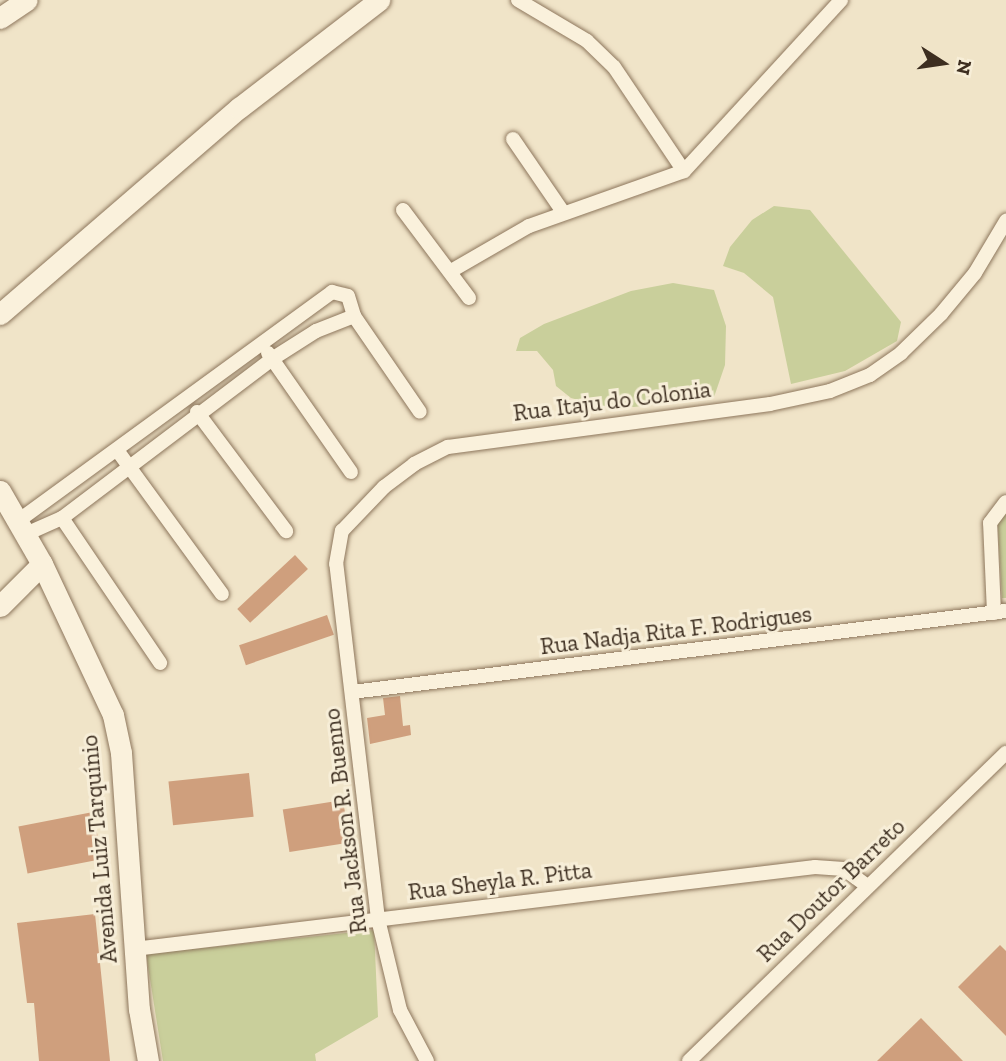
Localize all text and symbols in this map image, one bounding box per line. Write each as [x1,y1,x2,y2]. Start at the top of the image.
north arrow [908,28,978,98]
text: N [951,58,977,77]
street label: Rua Itaju do Colonia [512,375,712,427]
street label: Rua Nadja Rita F. Rodrigues [539,600,813,660]
street label: Rua Jackson R. Buenno [317,707,373,935]
street label: Avenida Luiz Tarquínio [75,733,123,965]
street label: Rua Doutor Barreto [751,812,911,968]
street label: Rua Sheyla R. Pitta [407,856,593,906]

